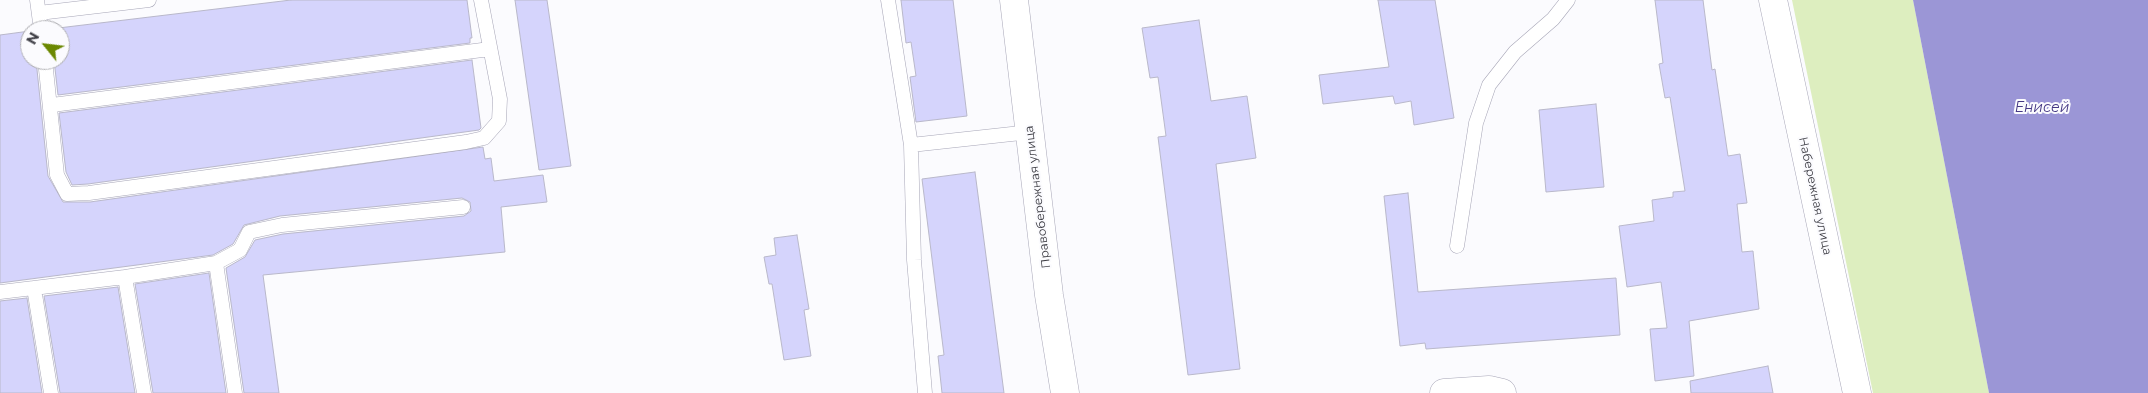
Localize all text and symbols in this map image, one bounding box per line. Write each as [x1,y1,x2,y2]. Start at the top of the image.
north arrow [20,20,70,70]
text: N [22,29,43,48]
water label: Енисей [2015,100,2069,116]
street label: Правобережная улица [1022,125,1054,269]
street label: Набережная улица [1795,136,1835,256]

